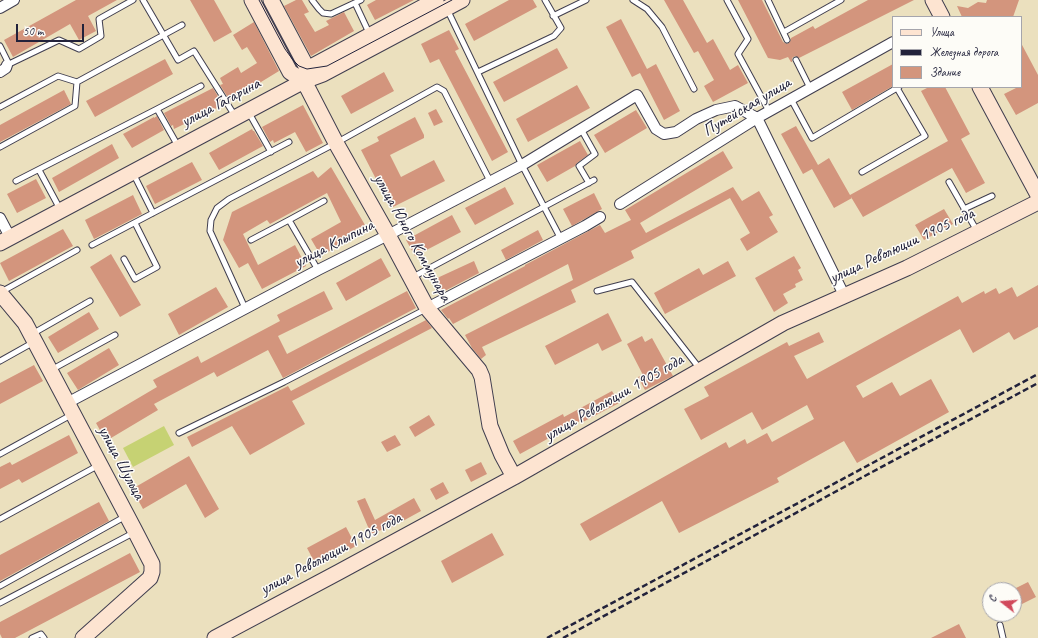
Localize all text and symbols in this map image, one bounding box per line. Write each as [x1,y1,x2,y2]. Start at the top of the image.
scale bar [18,16,86,42]
legend [892,16,1022,88]
text: 50 m [23,23,43,39]
text: Улица [930,24,954,40]
text: Железная дорога [930,44,998,60]
text: Здание [930,64,960,80]
street label: Путейская улица [699,73,795,141]
street label: улица Гагарина [178,74,264,132]
street label: улица Юного Коммунара [368,171,456,305]
street label: улица Революции 1905 года [826,204,978,288]
street label: улица Клыпина [291,215,377,273]
street label: улица Революции 1905 года [541,350,687,446]
street label: улица Шульца [93,423,149,503]
street label: улица Революции 1905 года [257,508,405,600]
north arrow [982,582,1022,622]
text: С [984,594,999,603]

